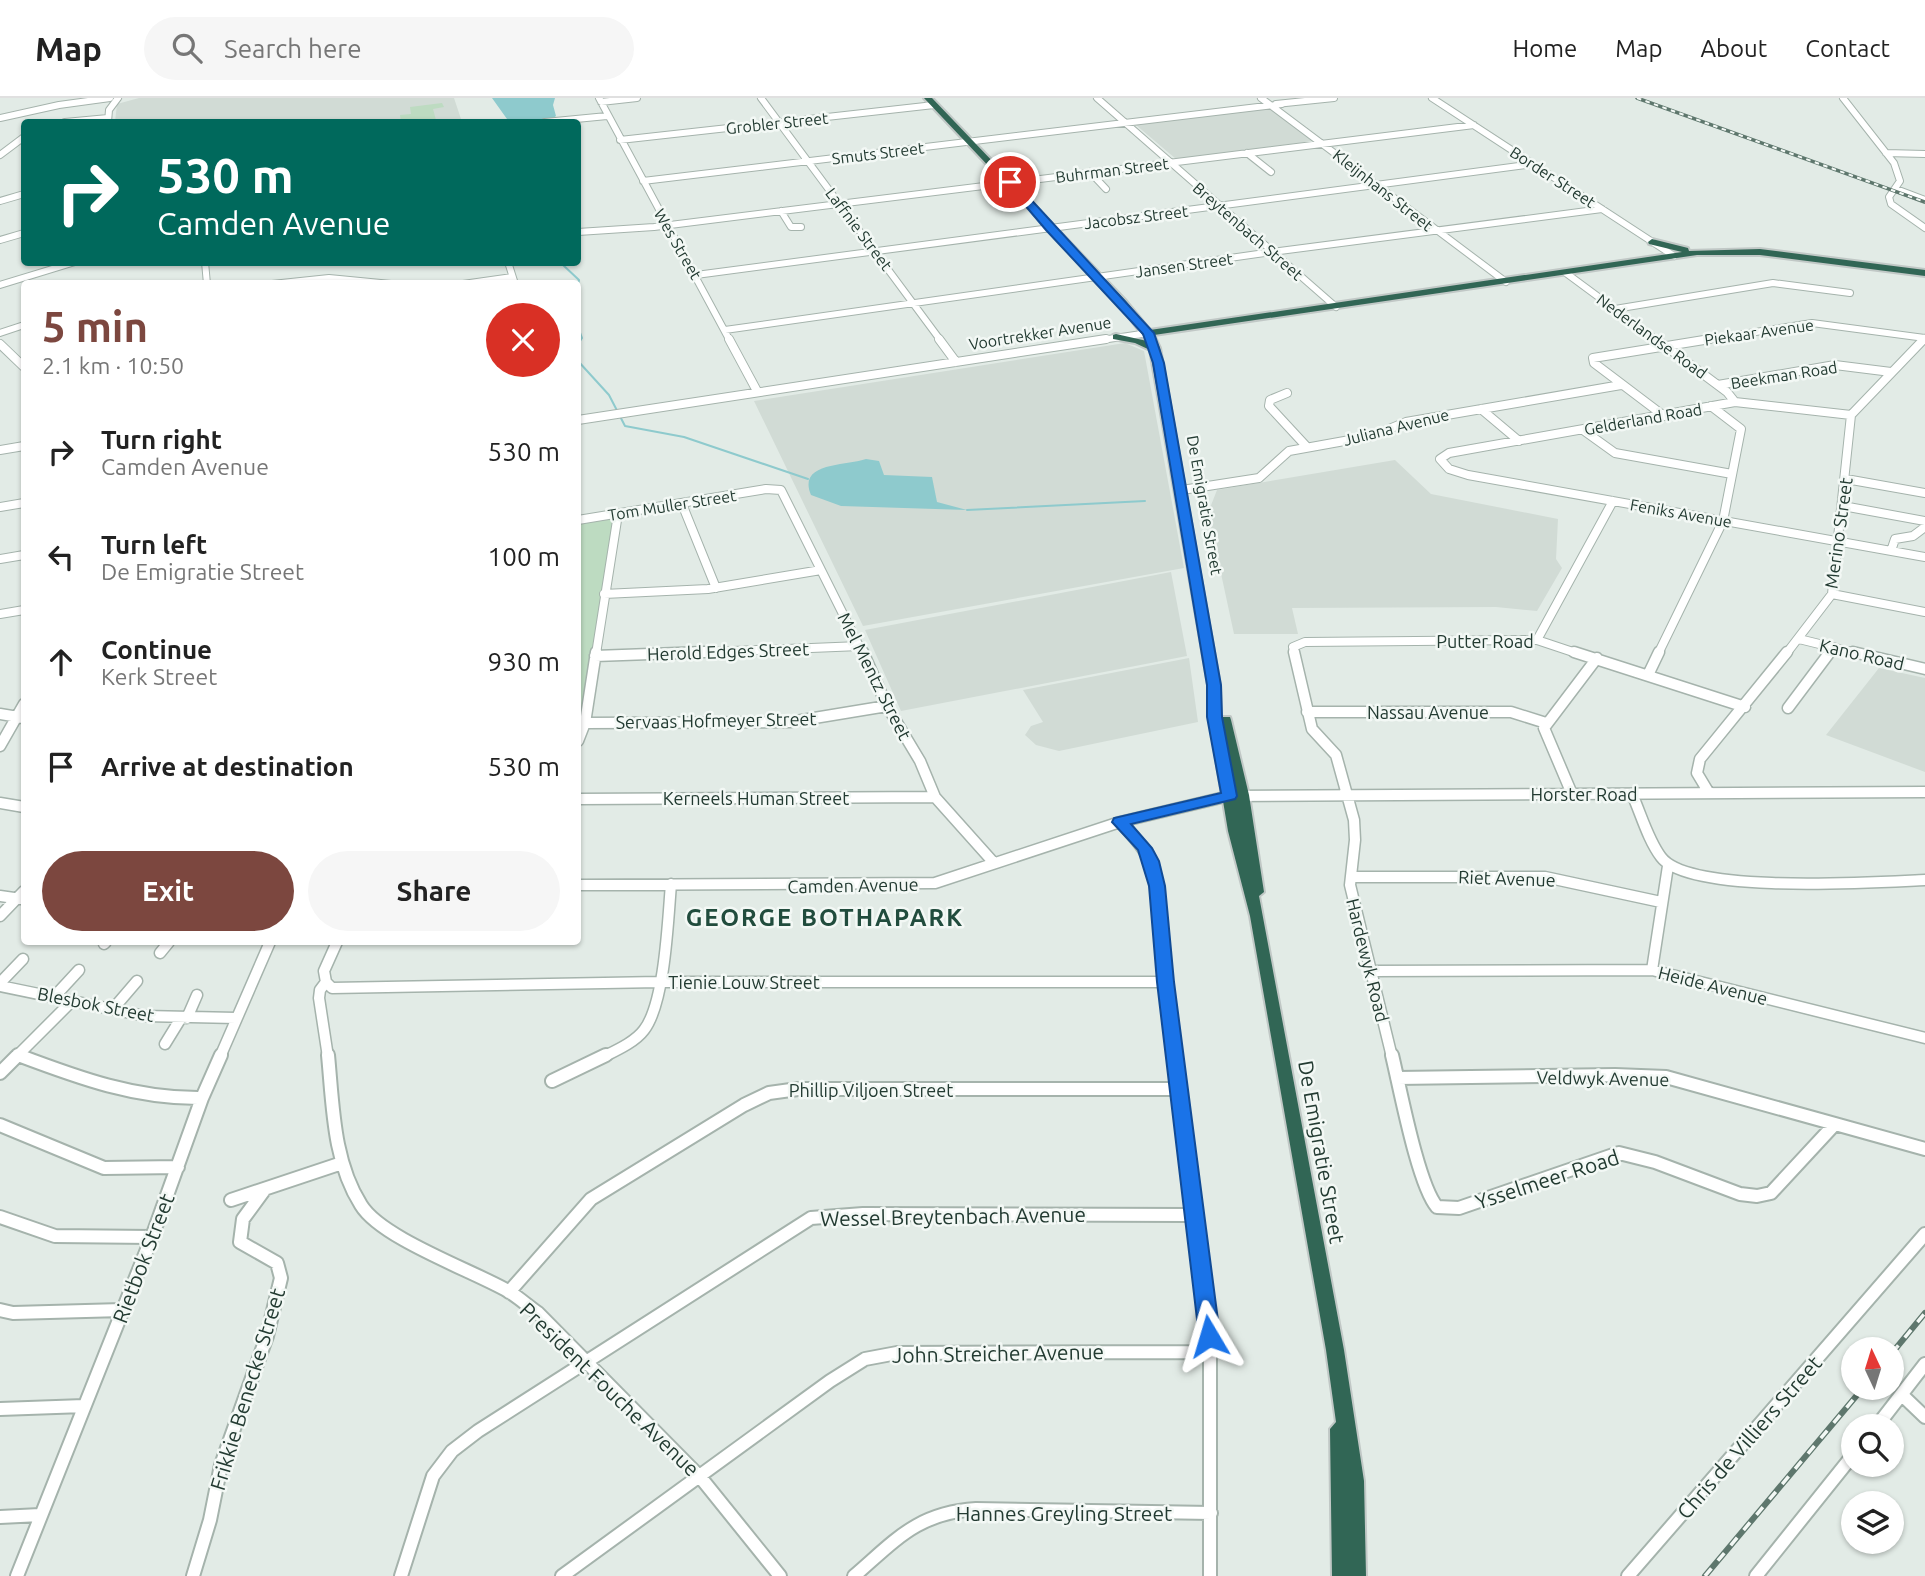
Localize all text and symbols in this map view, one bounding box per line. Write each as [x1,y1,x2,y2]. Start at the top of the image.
search box [144,17,634,80]
icon: search [168,29,206,67]
text: Map [35,30,102,67]
text: Search here [224,34,362,63]
text: Home [1512,35,1577,62]
text: Map [1615,35,1662,62]
text: About [1700,35,1767,62]
text: Contact [1805,35,1890,62]
street label: Grobler Street [725,109,830,137]
street label: Smuts Street [831,138,926,168]
street label: Border Street [1507,143,1600,212]
street label: Kleijnhans Street [1330,146,1437,235]
icon: right [42,147,133,238]
text: 530 m [157,147,294,202]
pin [980,152,1040,212]
street label: Buhrman Street [1054,154,1170,186]
icon: arrive [991,163,1029,201]
street label: Breytenbach Street [1189,178,1307,284]
street label: Laffnie Street [822,184,896,274]
street label: Jacobsz Street [1083,202,1190,232]
text: Camden Avenue [157,205,391,241]
street label: Wes Street [651,205,706,283]
street label: Jansen Street [1134,249,1235,281]
street label: Nederlandse Road [1593,290,1711,382]
text: 5 min [42,303,148,350]
button: close [486,303,560,377]
street label: Voortrekker Avenue [968,313,1112,353]
street label: Piekaar Avenue [1703,315,1815,349]
text: 2.1 km · 10:50 [42,353,184,378]
street label: Beekman Road [1729,358,1839,392]
street label: Gelderland Road [1583,400,1703,438]
street label: Juliana Avenue [1341,405,1451,449]
text: Turn right [101,425,222,454]
icon: right [42,433,80,471]
street label: De Emigratie Street [1184,434,1226,577]
text: 530 m [488,437,560,466]
text: Camden Avenue [101,454,269,479]
street label: Merino Street [1820,476,1856,590]
street label: Tom Muller Street [607,486,738,524]
street label: Feniks Avenue [1629,495,1733,531]
text: Turn left [101,530,207,559]
icon: left [42,538,80,576]
text: 100 m [488,542,560,571]
text: De Emigratie Street [101,559,304,584]
street label: Mel Mentz Street [834,609,916,743]
street label: Putter Road [1436,631,1534,651]
text: Continue [101,635,212,664]
street label: Kano Road [1818,635,1906,673]
street label: Herold Edges Street [647,638,809,664]
icon: ahead [42,643,80,681]
text: 930 m [488,647,560,676]
text: Kerk Street [101,664,217,689]
street label: Nassau Avenue [1367,702,1489,722]
street label: Servaas Hofmeyer Street [615,708,817,732]
icon: arrive [42,748,80,786]
text: Arrive at destination [101,752,354,781]
text: 530 m [488,752,560,781]
street label: Horster Road [1530,784,1638,804]
street label: Kerneels Human Street [663,788,849,808]
button: Exit [42,851,294,931]
button: Share [308,851,560,931]
street label: Riet Avenue [1458,866,1556,890]
street label: Camden Avenue [787,874,919,896]
street label: Hardewyk Road [1343,896,1393,1024]
district label: GEORGE BOTHAPARK [686,904,964,931]
street label: Heide Avenue [1656,962,1770,1008]
street label: Tienie Louw Street [668,972,820,992]
street label: Blesbok Street [36,983,156,1025]
street label: De Emigratie Street [1294,1059,1350,1245]
street label: Veldwyk Avenue [1536,1067,1670,1089]
street label: Phillip Viljoen Street [789,1080,953,1100]
street label: Ysselmeer Road [1472,1144,1622,1214]
street label: Rietbok Street [107,1190,179,1326]
street label: Wessel Breytenbach Avenue [820,1202,1086,1230]
street label: Frikkie Benecke Street [205,1285,289,1493]
street label: President Fouche Avenue [516,1297,704,1481]
position arrow [1172,1299,1246,1373]
north arrow [1841,1337,1904,1400]
map controls [1841,1337,1904,1554]
street label: John Streicher Avenue [892,1339,1104,1367]
street label: Chris de Villiers Street [1672,1351,1826,1523]
button: search [1841,1414,1904,1477]
button: layers [1841,1491,1904,1554]
street label: Hannes Greyling Street [956,1501,1172,1525]

